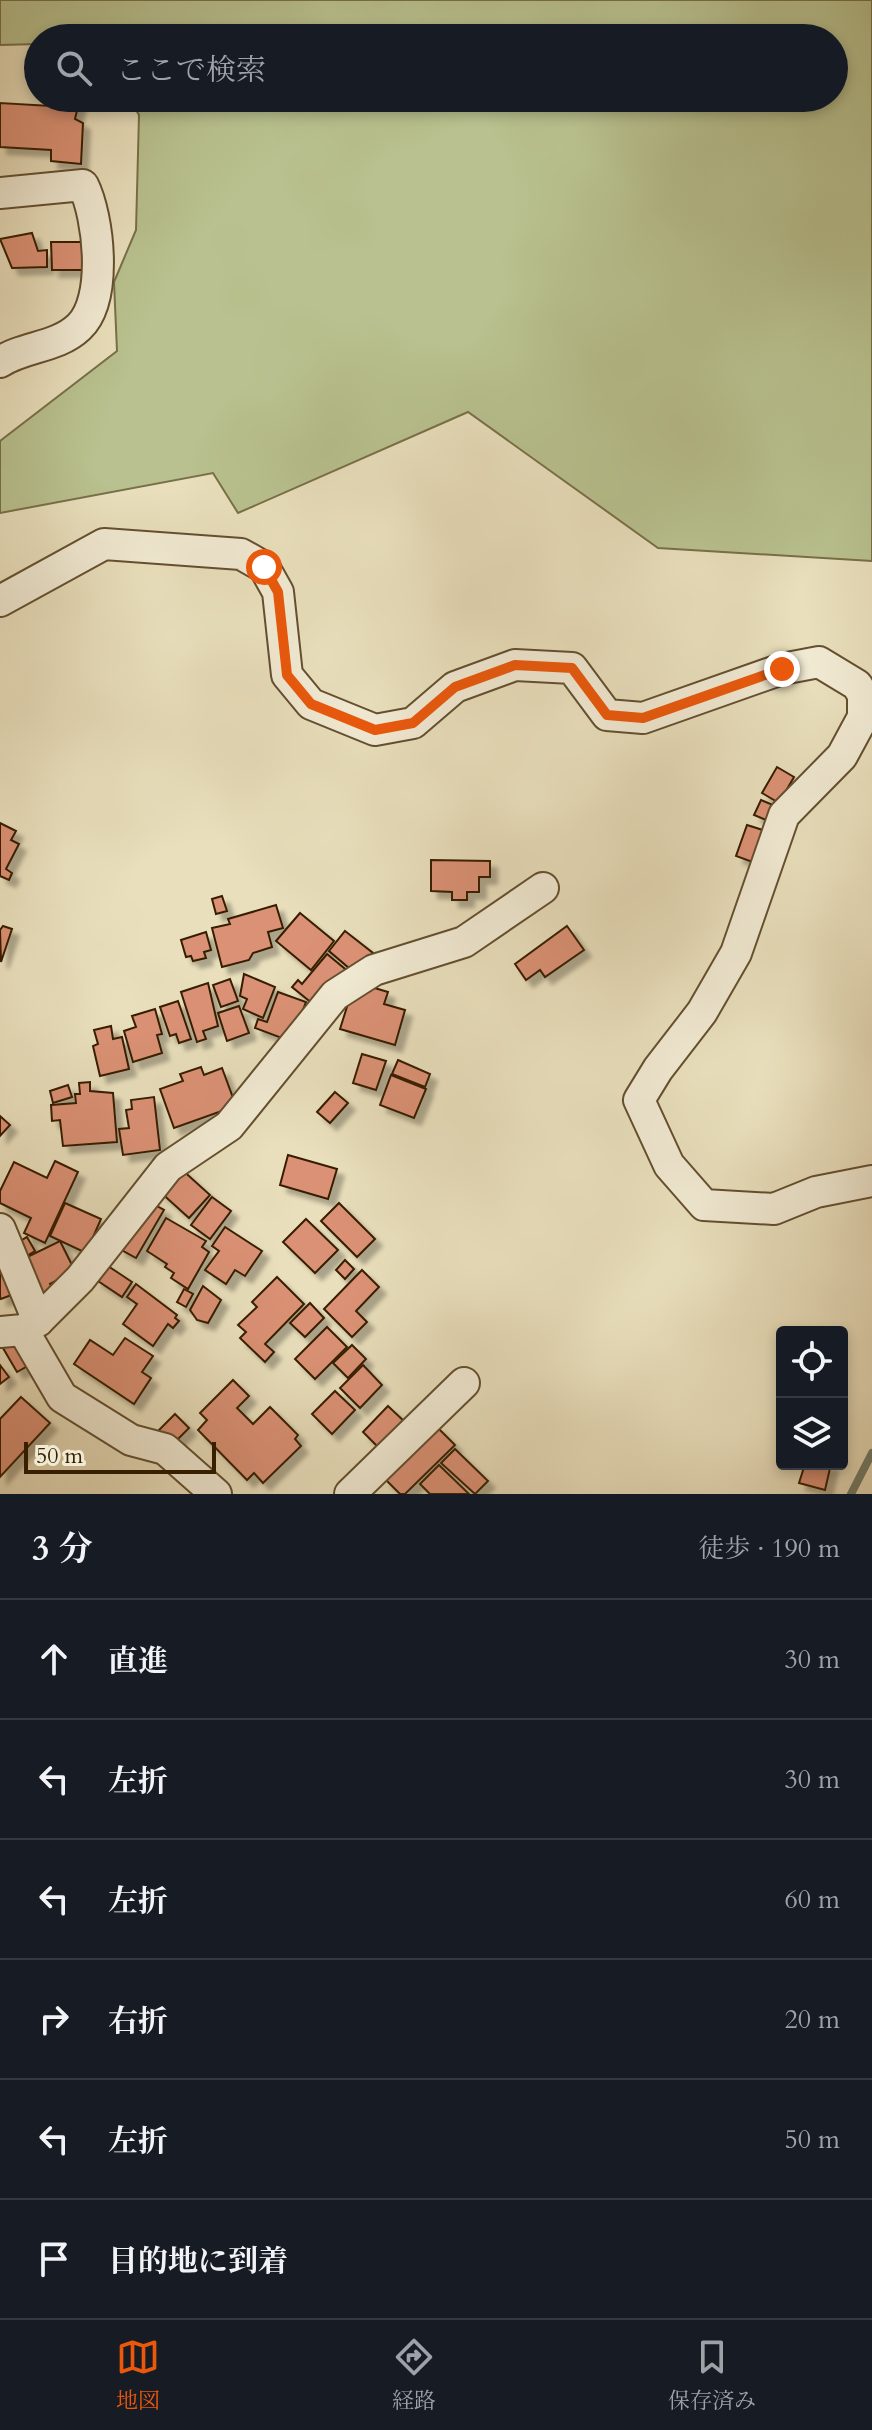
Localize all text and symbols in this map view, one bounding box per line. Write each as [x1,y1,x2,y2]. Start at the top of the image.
search box [24,24,848,112]
icon: search [52,46,96,90]
text: ここで検索 [116,50,266,91]
route start [246,549,282,585]
route end [764,651,800,687]
map controls [776,1326,848,1470]
button: locate [776,1326,848,1398]
button: layers [776,1398,848,1470]
scale bar [24,1438,216,1474]
text: 50 m [36,1441,83,1471]
text: 3 分 [32,1526,93,1572]
text: 徒歩 · 190 m [699,1531,840,1566]
icon: ahead [32,1637,76,1681]
text: 直進 [108,1641,168,1682]
text: 30 m [784,1642,840,1677]
icon: left [32,1757,76,1801]
text: 左折 [108,1761,168,1802]
text: 30 m [784,1762,840,1797]
icon: left [32,1877,76,1921]
text: 左折 [108,1881,168,1922]
text: 60 m [784,1882,840,1917]
icon: right [32,1997,76,2041]
text: 右折 [108,2001,168,2042]
text: 20 m [784,2002,840,2037]
icon: left [32,2117,76,2161]
text: 左折 [108,2121,168,2162]
text: 50 m [784,2122,840,2157]
icon: arrive [32,2237,76,2281]
text: 目的地に到着 [108,2241,288,2282]
tab: 地図 [116,2335,160,2416]
tab: 経路 [392,2335,436,2416]
tab: 保存済み [668,2335,756,2416]

